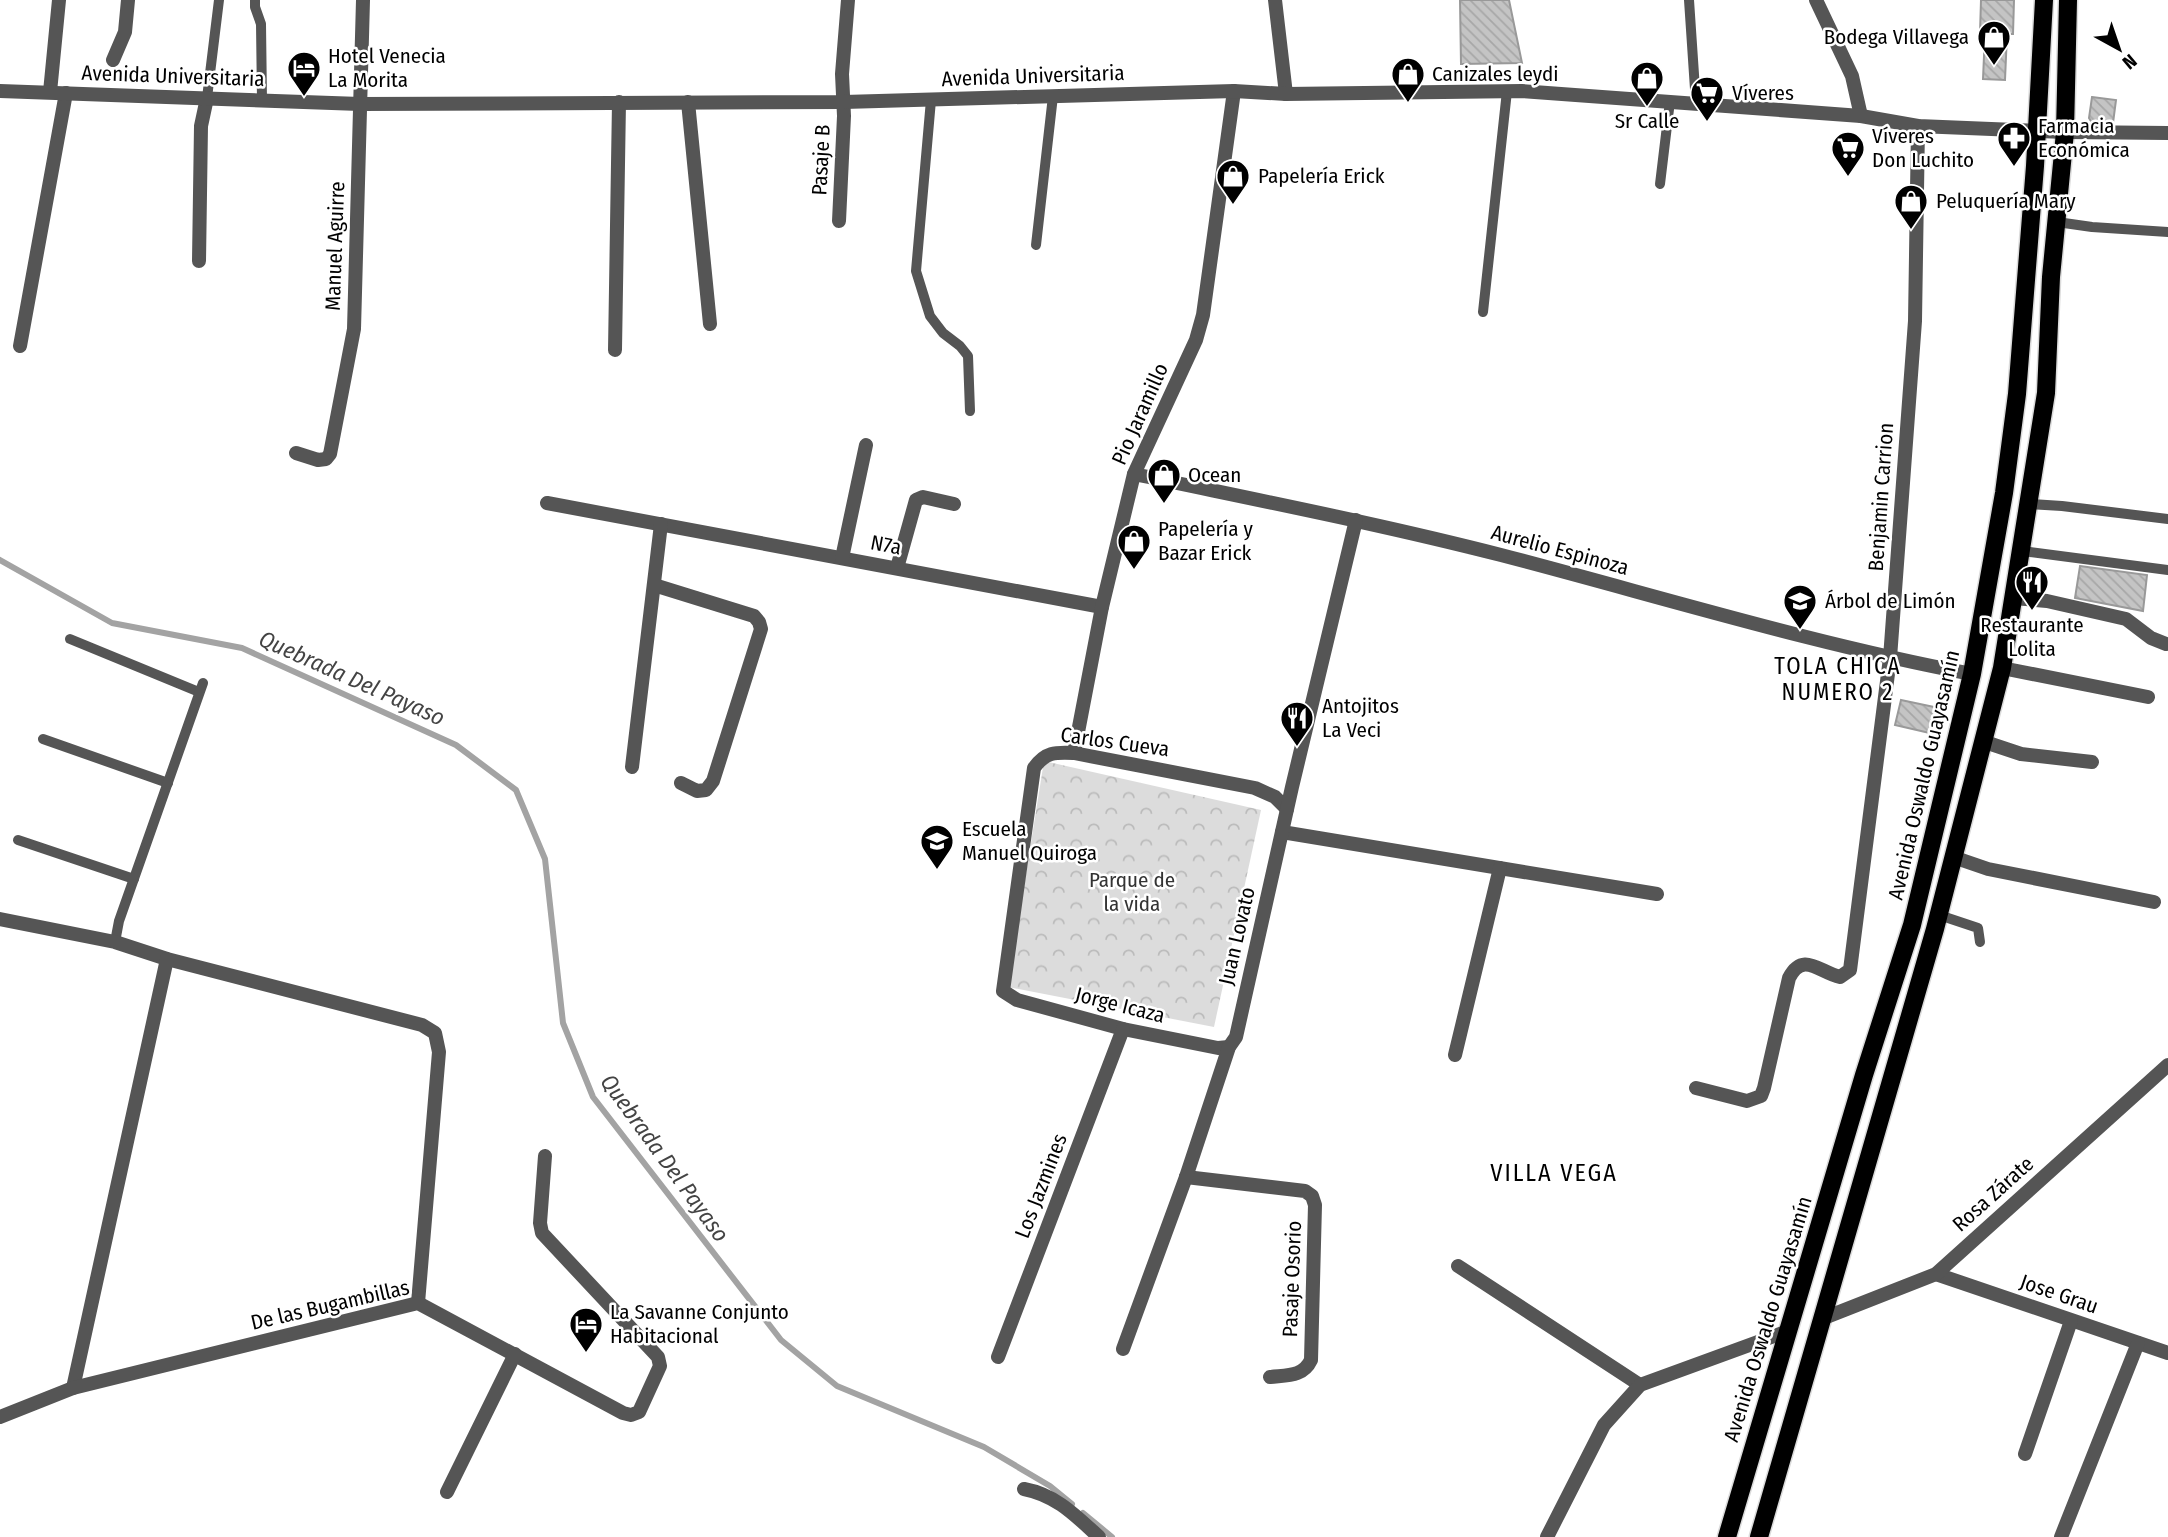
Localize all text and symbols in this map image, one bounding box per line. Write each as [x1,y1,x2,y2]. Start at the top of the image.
north arrow [2084,14,2154,84]
shop icon: Bodega Villavega [1975,18,2013,67]
place label: Bodega Villavega [1824,24,1969,50]
place label: Hotel Venecia La Morita [328,43,446,93]
hotel icon: Hotel Venecia La Morita [285,49,323,98]
text: N [2118,49,2141,74]
shop icon: Canizales leydi [1389,55,1427,104]
shop icon: Sr Calle [1628,59,1666,108]
street label: Avenida Universitaria [81,60,265,92]
street label: Avenida Universitaria [941,60,1125,92]
place label: Canizales leydi [1432,61,1559,87]
supermarket icon: Víveres [1688,74,1726,123]
place label: Víveres [1732,80,1794,106]
place label: Sr Calle [1615,108,1679,134]
place label: Farmacia Económica [2038,113,2130,163]
pharmacy icon: Farmacia Económica [1995,119,2033,168]
place label: Víveres Don Luchito [1872,123,1974,173]
street label: Pasaje B [806,124,836,196]
supermarket icon: Víveres Don Luchito [1829,129,1867,178]
shop icon: Papelería Erick [1214,157,1252,206]
place label: Papelería Erick [1258,163,1385,189]
street label: Manuel Aguirre [320,181,350,311]
shop icon: Peluquería Mary [1892,182,1930,231]
place label: Peluquería Mary [1936,188,2076,214]
street label: Pio Jaramillo [1106,359,1174,469]
street label: Benjamin Carrion [1863,422,1899,572]
shop icon: Ocean [1145,456,1183,505]
place label: Ocean [1188,462,1241,488]
place label: Papelería y Bazar Erick [1158,516,1253,566]
street label: Aurelio Espinoza [1488,519,1632,581]
shop icon: Papelería y Bazar Erick [1115,522,1153,571]
street label: N7a [868,529,904,561]
restaurant icon: Restaurante Lolita [2013,563,2051,612]
school or university icon: Árbol de Limón [1781,582,1819,631]
place label: Árbol de Limón [1825,588,1956,614]
place label: Restaurante Lolita [1980,612,2084,662]
water label: Quebrada Del Payaso [255,624,449,732]
street label: Avenida Oswaldo Guayasamín [1883,648,1965,902]
district label: TOLA CHICA NUMERO 2 [1774,652,1902,706]
place label: Antojitos La Veci [1322,693,1399,743]
restaurant icon: Antojitos La Veci [1278,699,1316,748]
street label: Carlos Cueva [1059,722,1171,762]
place label: Escuela Manuel Quiroga [962,816,1097,866]
school or university icon: Escuela Manuel Quiroga [918,822,956,871]
park label: Parque de la vida [1089,867,1175,917]
street label: Juan Lovato [1213,884,1261,988]
street label: Jorge Icaza [1072,981,1168,1029]
water label: Quebrada Del Payaso [595,1069,735,1247]
street label: Los Jazmines [1009,1130,1073,1242]
street label: Rosa Zárate [1947,1151,2039,1237]
district label: VILLA VEGA [1490,1159,1618,1187]
street label: Avenida Oswaldo Guayasamín [1718,1193,1818,1445]
street label: Pasaje Osorio [1277,1220,1307,1338]
street label: Jose Grau [2016,1269,2102,1319]
street label: De las Bugambillas [248,1274,412,1336]
place label: La Savanne Conjunto Habitacional [610,1299,789,1349]
hotel icon: La Savanne Conjunto Habitacional [567,1305,605,1354]

